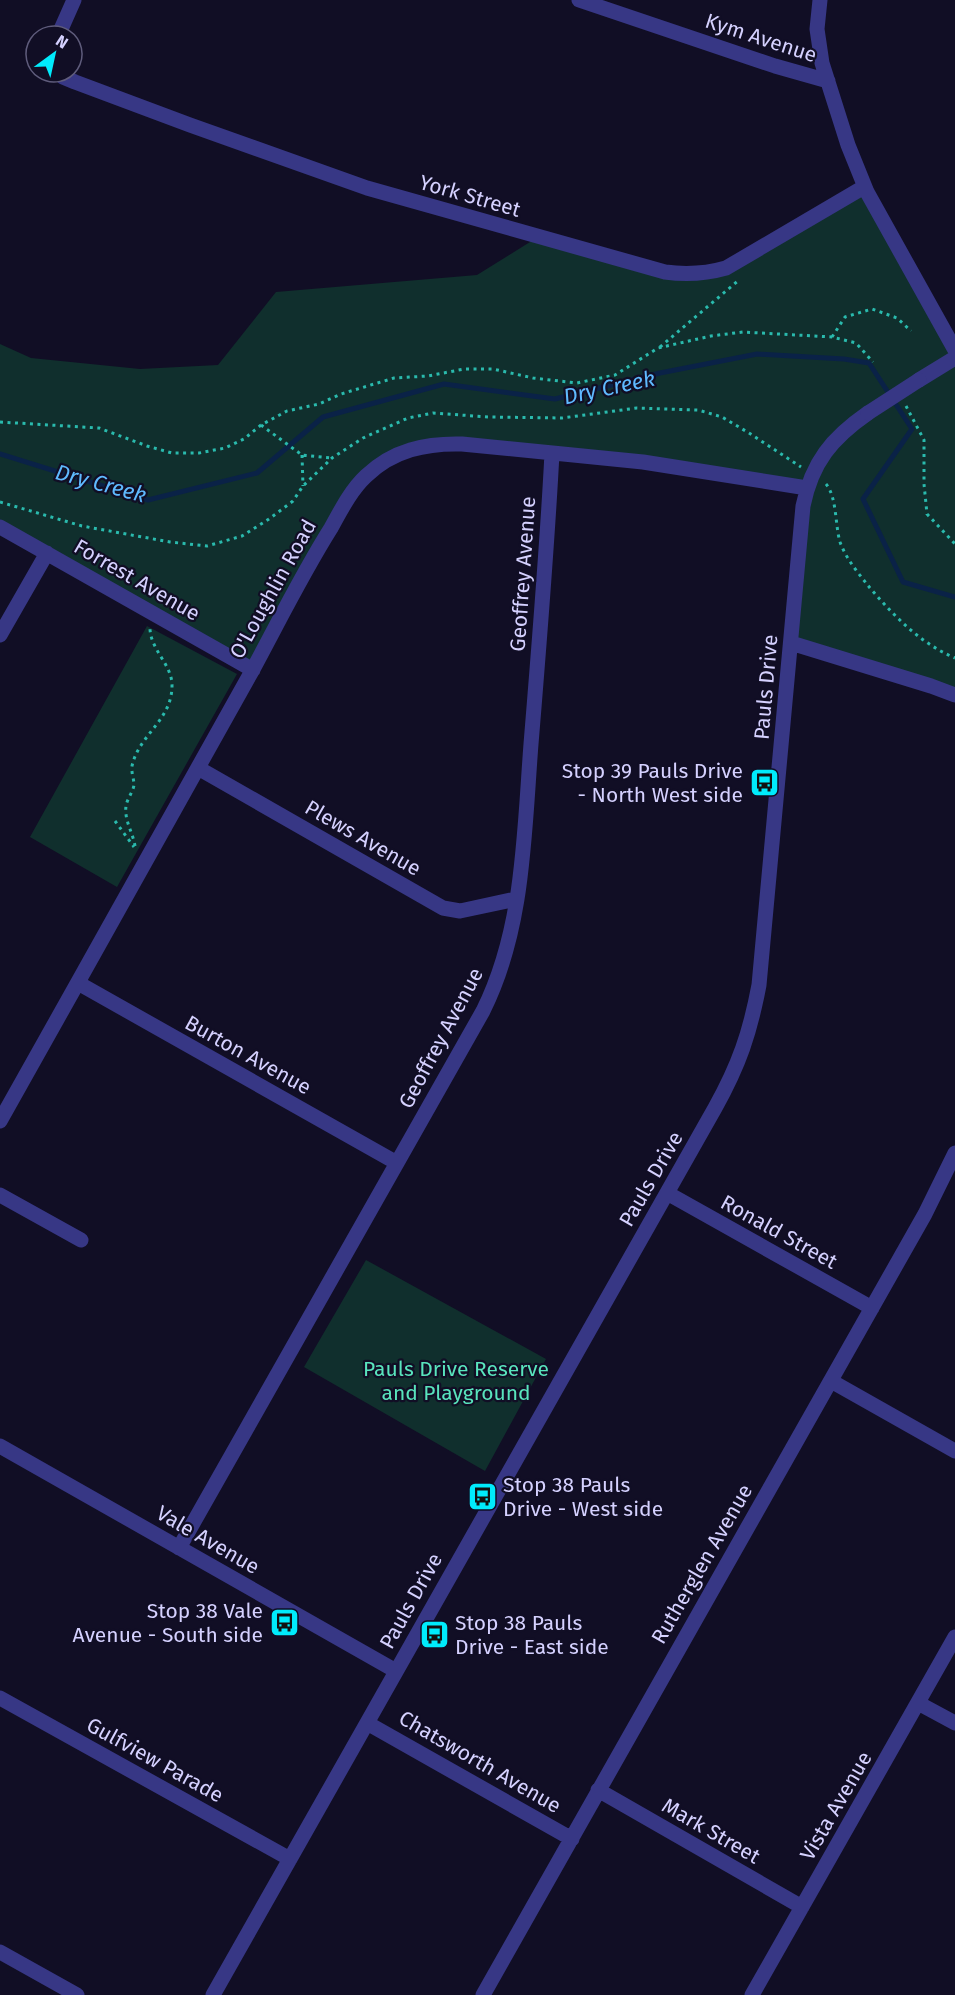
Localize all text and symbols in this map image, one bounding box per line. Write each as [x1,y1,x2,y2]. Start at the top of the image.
street label: Kym Avenue [702,8,820,68]
north arrow [24,24,84,84]
text: N [52,31,72,53]
street label: York Street [416,169,524,223]
water label: Dry Creek [561,365,657,410]
water label: Dry Creek [52,458,149,509]
street label: Geoffrey Avenue [505,496,541,652]
street label: O'Loughlin Road [224,515,322,663]
street label: Forrest Avenue [69,533,205,627]
street label: Pauls Drive [748,633,784,741]
place label: Stop 39 Pauls Drive - North West side [562,758,743,808]
bus stop icon: Stop 39 Pauls Drive - North West side [748,767,780,799]
street label: Plews Avenue [300,794,426,882]
street label: Geoffrey Avenue [393,963,489,1113]
street label: Burton Avenue [180,1010,316,1100]
street label: Pauls Drive [613,1127,689,1231]
street label: Ronald Street [716,1189,842,1275]
park label: Pauls Drive Reserve and Playground [363,1356,549,1406]
place label: Stop 38 Pauls Drive - West side [503,1472,663,1522]
street label: Rutherglen Avenue [646,1480,758,1648]
bus stop icon: Stop 38 Pauls Drive - West side [466,1481,498,1513]
street label: Vale Avenue [152,1500,264,1580]
street label: Pauls Drive [374,1549,448,1653]
place label: Stop 38 Vale Avenue - South side [73,1598,263,1648]
bus stop icon: Stop 38 Vale Avenue - South side [268,1607,300,1639]
place label: Stop 38 Pauls Drive - East side [455,1610,609,1660]
bus stop icon: Stop 38 Pauls Drive - East side [418,1619,450,1651]
street label: Chatsworth Avenue [394,1705,566,1819]
street label: Gulfview Parade [82,1712,228,1808]
street label: Vista Avenue [794,1747,878,1865]
street label: Mark Street [657,1792,765,1870]

